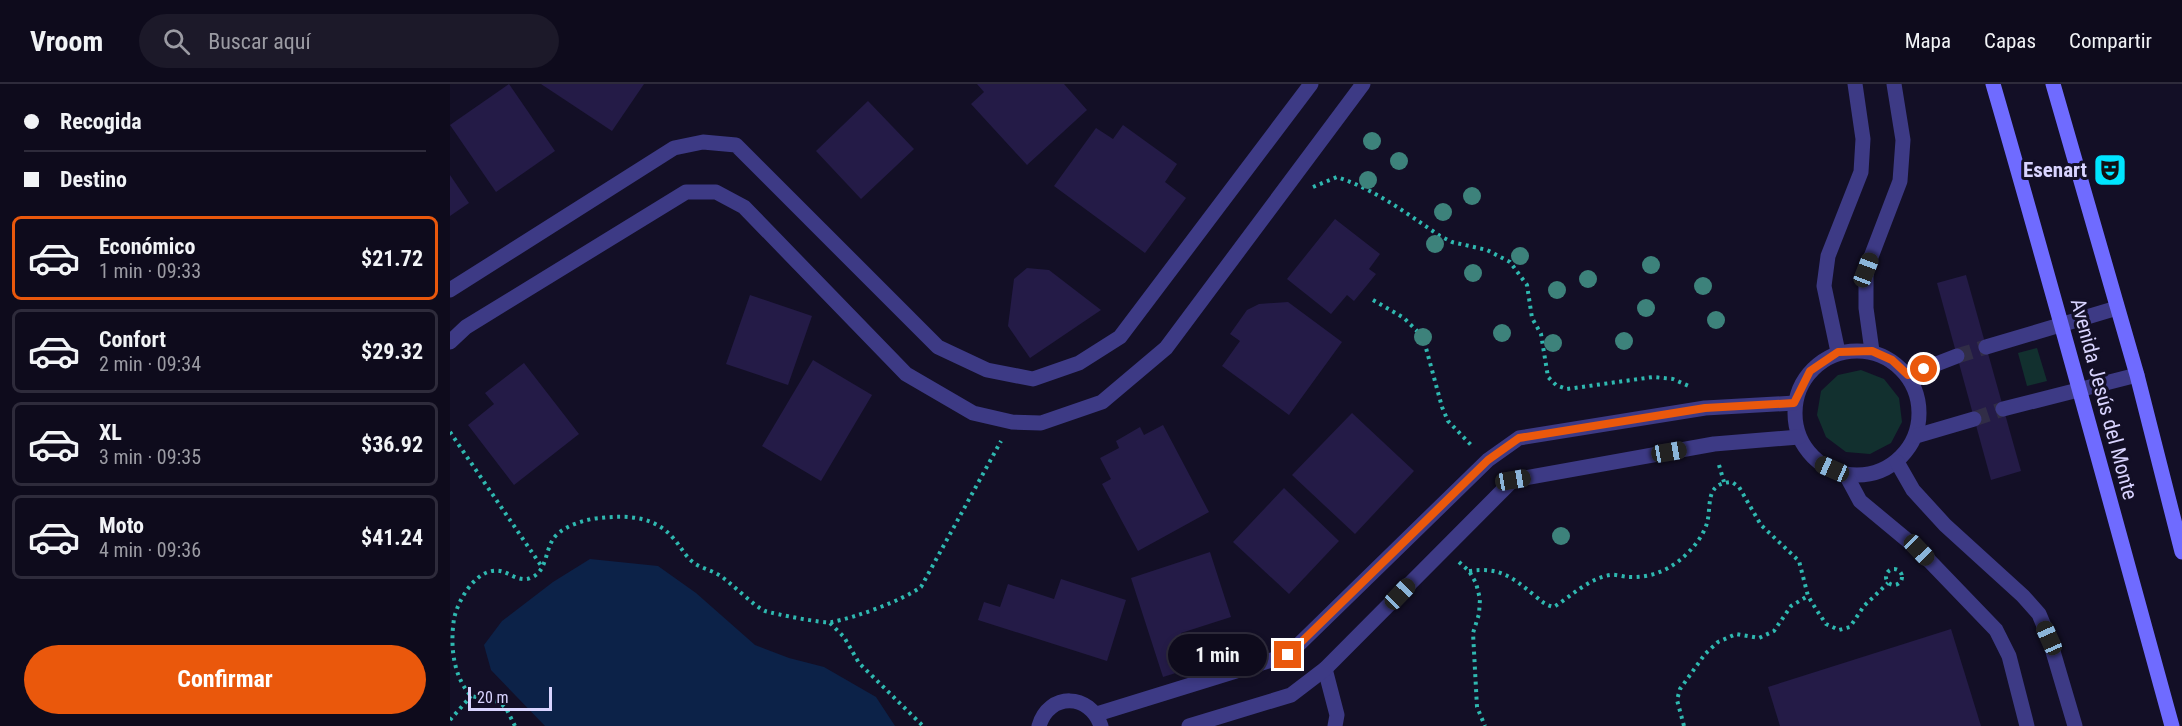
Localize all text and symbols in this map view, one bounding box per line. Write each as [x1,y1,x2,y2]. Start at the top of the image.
search box [139,14,559,68]
text: Vroom [30,25,103,58]
icon: search [160,25,193,58]
text: Buscar aquí [208,29,311,54]
text: Mapa [1905,29,1951,53]
text: Capas [1984,29,2036,53]
text: Compartir [2069,29,2152,53]
text: Recogida [60,109,142,134]
theatre icon: Esenart [2092,152,2128,188]
place label: Esenart [2023,158,2087,182]
text: Destino [60,167,127,192]
icon: car [27,231,81,285]
text: Económico [99,234,195,259]
text: $21.72 [361,246,423,271]
car [1851,250,1881,290]
text: 1 min · 09:33 [99,259,201,283]
street label: Avenida Jesús del Monte [2066,296,2142,502]
icon: car [27,324,81,378]
text: Confort [99,327,166,352]
text: $29.32 [361,339,423,364]
text: 2 min · 09:34 [99,352,201,376]
route start [1910,355,1937,382]
icon: car [27,417,81,471]
text: XL [99,420,122,445]
text: $36.92 [361,432,423,457]
car [1650,440,1688,464]
text: 3 min · 09:35 [99,445,201,469]
car [1812,453,1852,485]
car [1494,468,1532,492]
icon: car [27,510,81,564]
text: Moto [99,513,144,538]
text: $41.24 [361,525,423,550]
car [1900,531,1938,569]
text: 4 min · 09:36 [99,538,201,562]
car [1381,575,1419,613]
car [2033,618,2065,658]
callout: 1 min [1168,634,1267,676]
route end [1274,641,1301,668]
text: 1 min [1195,643,1240,667]
button: Confirmar [24,645,426,714]
scale bar [468,684,552,712]
text: 20 m [477,688,509,707]

